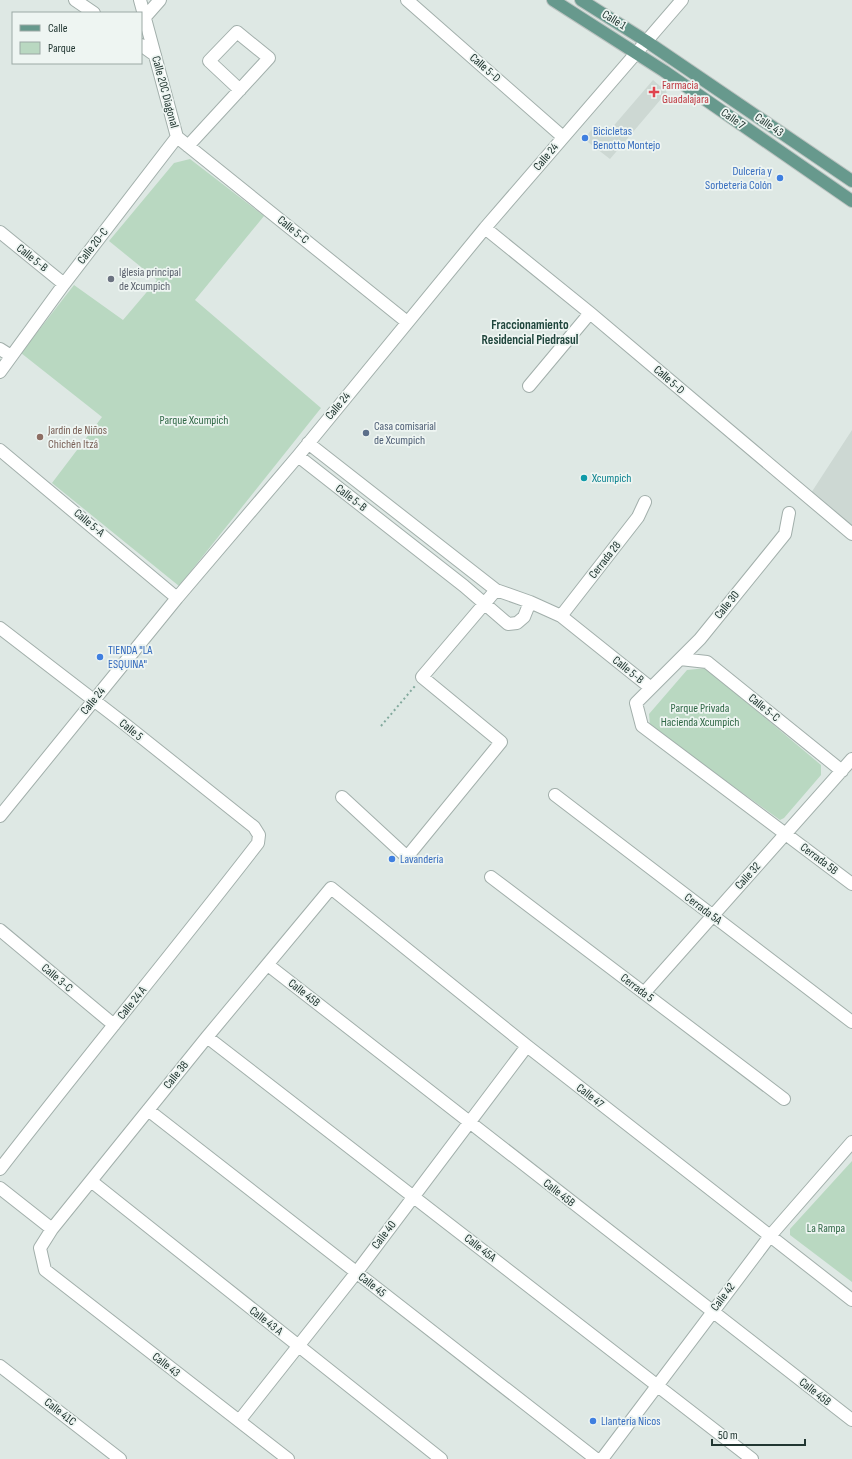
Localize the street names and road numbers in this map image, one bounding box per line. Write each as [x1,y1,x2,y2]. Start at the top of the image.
street label: Calle 1 [599,7,630,34]
street label: Calle 5-D [466,50,504,86]
street label: Calle 20C Diagonal [148,54,182,130]
street label: Calle 7 [718,105,748,133]
street label: Calle 43 [752,110,786,140]
street label: Calle 24 [530,140,562,174]
street label: Calle 5-C [274,213,312,247]
street label: Calle 20-C [74,225,112,267]
street label: Calle 5-B [13,241,51,275]
street label: Calle 5-D [650,362,688,398]
street label: Calle 24 [322,389,354,423]
street label: Calle 5-B [332,481,370,515]
street label: Calle 5-A [71,506,108,541]
street label: Cerrada 28 [586,538,624,582]
street label: Calle 30 [711,588,743,622]
street label: Calle 5-B [609,653,647,687]
street label: Calle 24 [77,684,109,718]
street label: Calle 5-C [745,691,783,725]
street label: Calle 5 [116,716,146,744]
street label: Cerrada 5B [797,840,841,878]
street label: Calle 32 [732,859,764,893]
street label: Cerrada 5A [681,890,726,929]
street label: Calle 3-C [38,960,76,996]
street label: Cerrada 5 [617,971,657,1006]
street label: Calle 45B [285,976,323,1010]
street label: Calle 24 A [114,983,150,1023]
street label: Calle 38 [160,1058,192,1092]
street label: Calle 47 [573,1080,607,1112]
street label: Calle 45B [540,1176,578,1210]
street label: Calle 40 [368,1218,400,1252]
street label: Calle 45A [461,1231,500,1266]
street label: Calle 45 [355,1269,389,1301]
street label: Calle 42 [708,1280,738,1314]
street label: Calle 43 A [246,1303,286,1339]
street label: Calle 43 [149,1349,183,1381]
street label: Calle 45B [796,1375,834,1409]
street label: Calle 41C [41,1395,79,1429]

